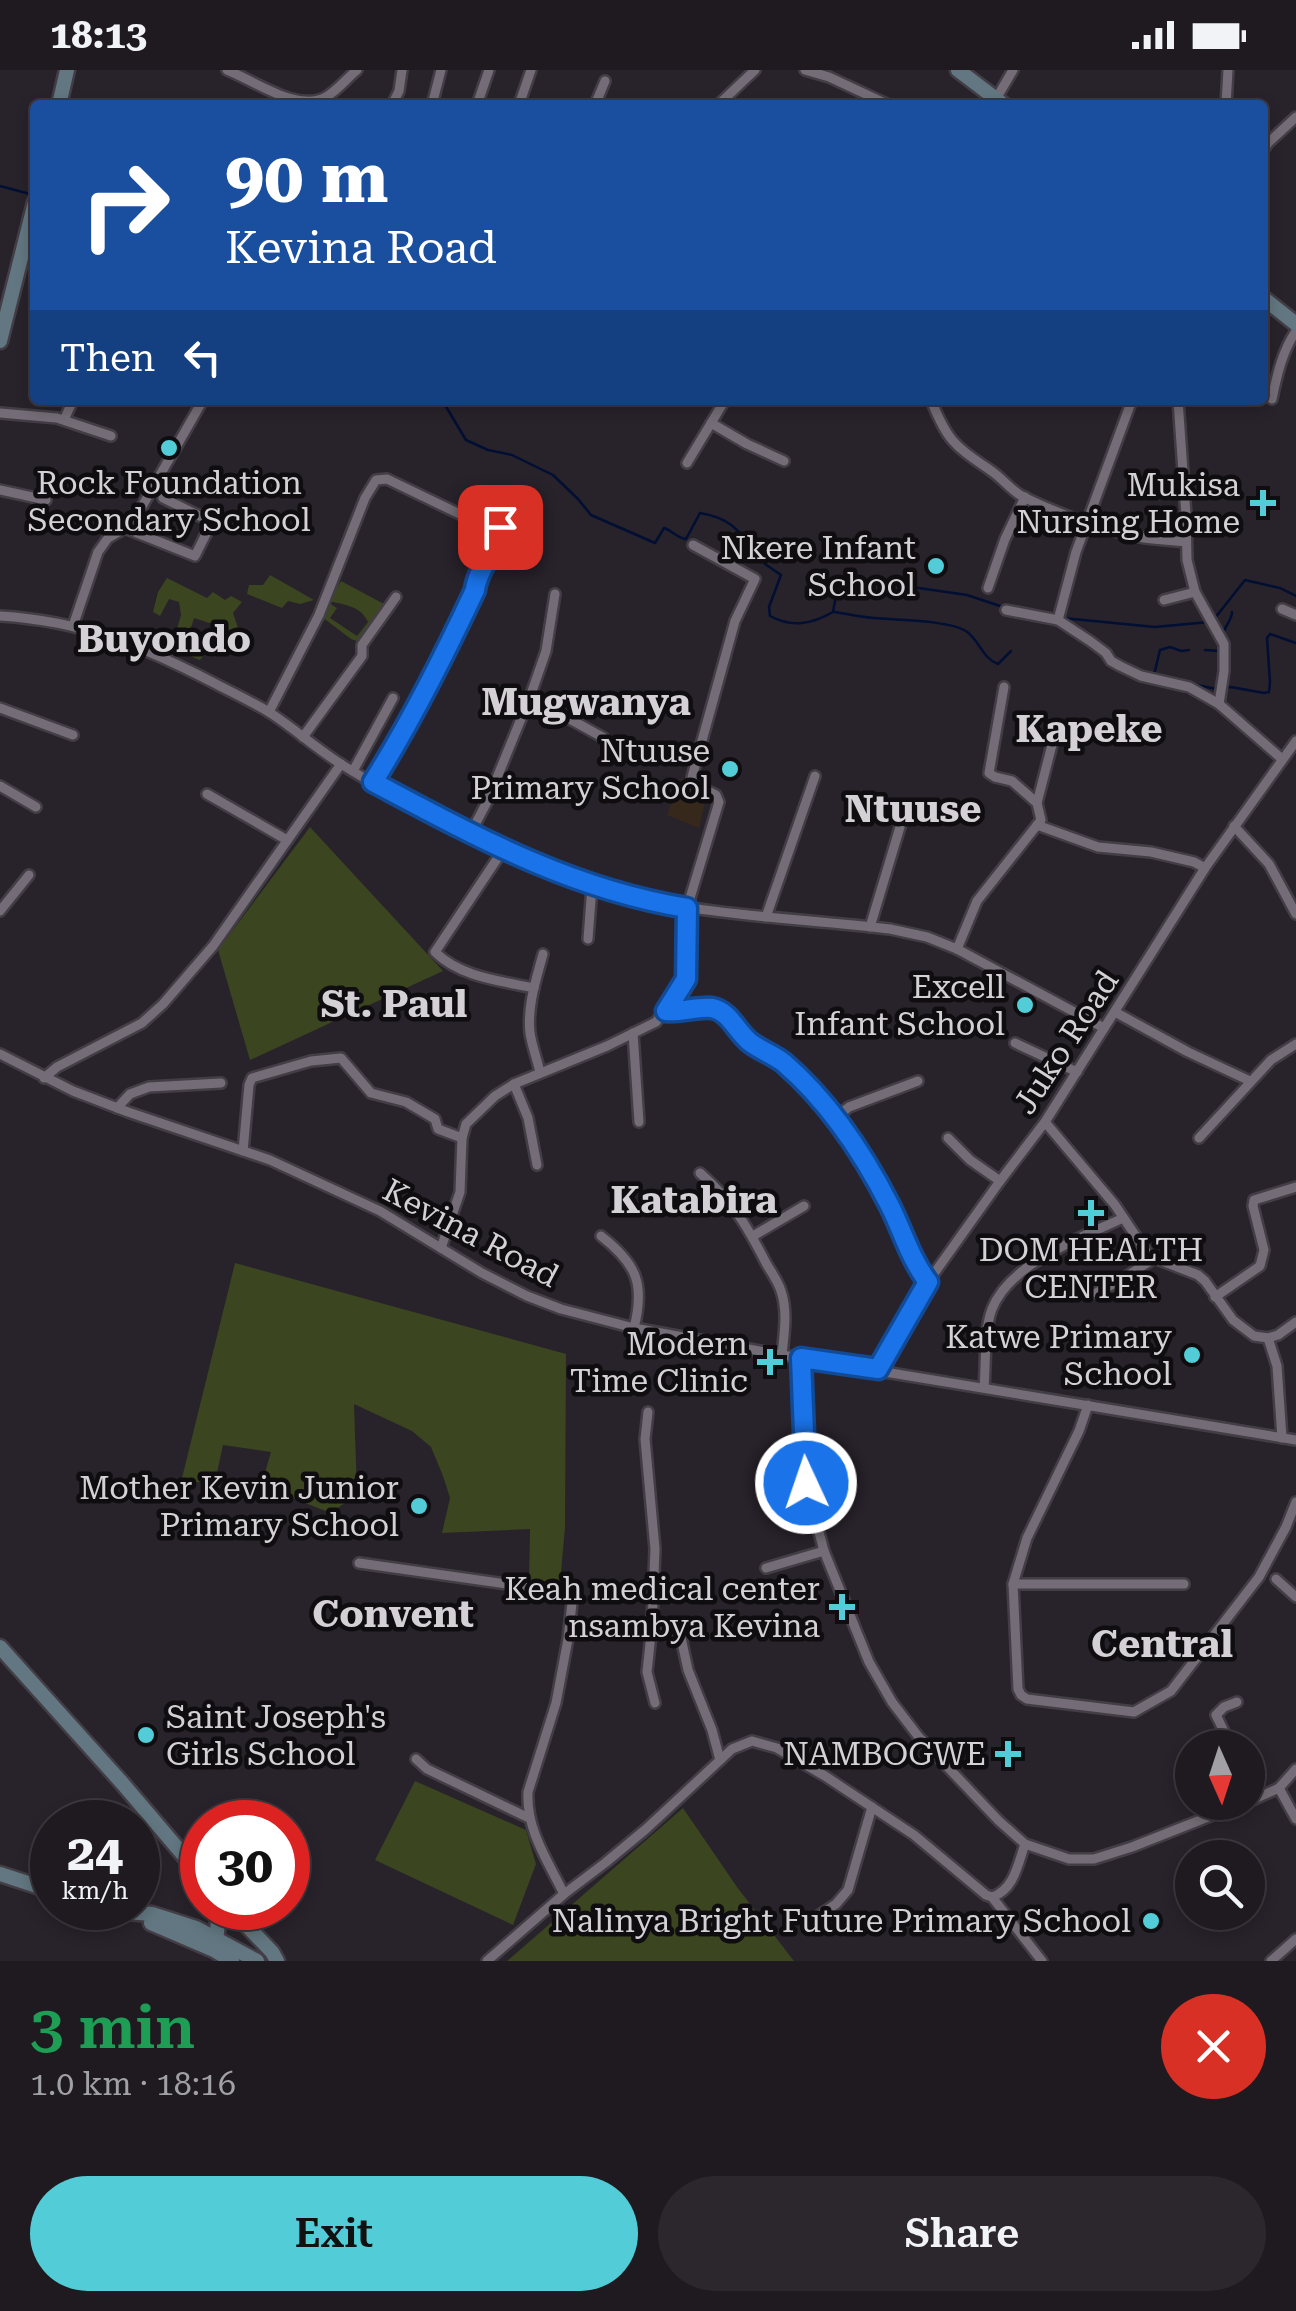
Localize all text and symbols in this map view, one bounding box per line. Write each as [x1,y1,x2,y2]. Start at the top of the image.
text: 18:13 [50,13,147,57]
text: 90 m [225,137,389,219]
icon: right [60,140,190,270]
text: Kevina Road [225,221,497,274]
icon: left [175,330,230,385]
text: Then [60,336,155,380]
marker: Rock Foundation Secondary School [158,437,180,459]
place label: Rock Foundation Secondary School [27,464,311,539]
place label: Mukisa Nursing Home [1017,466,1240,541]
pin [458,485,543,570]
marker: Mukisa Nursing Home [1250,490,1276,516]
icon: arrive [473,500,528,555]
place label: Nkere Infant School [720,529,916,604]
marker: Nkere Infant School [925,555,947,577]
district label: Buyondo [77,617,251,662]
district label: Mugwanya [481,680,691,725]
district label: Kapeke [1016,707,1162,751]
place label: Ntuuse Primary School [470,732,710,807]
marker: Ntuuse Primary School [719,758,741,780]
district label: Ntuuse [845,787,982,831]
street label: Juko Road [1006,963,1126,1121]
place label: Excell Infant School [794,968,1005,1043]
district label: St. Paul [321,982,467,1026]
marker: Excell Infant School [1014,994,1036,1016]
street label: Kevina Road [377,1171,565,1295]
district label: Katabira [611,1178,777,1222]
marker: DOM HEALTH CENTER [1078,1200,1104,1226]
place label: DOM HEALTH CENTER [979,1231,1203,1306]
place label: Katwe Primary School [945,1318,1172,1393]
place label: Modern Time Clinic [570,1325,748,1400]
marker: Katwe Primary School [1181,1344,1203,1366]
marker: Modern Time Clinic [757,1349,783,1375]
position arrow [754,1431,858,1535]
place label: Mother Kevin Junior Primary School [79,1469,399,1544]
marker: Mother Kevin Junior Primary School [408,1495,430,1517]
place label: Keah medical center nsambya Kevina [505,1570,820,1645]
district label: Convent [312,1592,474,1636]
marker: Keah medical center nsambya Kevina [829,1594,855,1620]
district label: Central [1091,1622,1233,1666]
place label: Saint Joseph's Girls School [166,1698,386,1773]
marker: Saint Joseph's Girls School [135,1724,157,1746]
north arrow [1175,1730,1265,1820]
map controls [1175,1730,1265,1930]
place label: NAMBOGWE [783,1735,986,1773]
marker: NAMBOGWE [995,1741,1021,1767]
speed limit sign: 30 [180,1800,310,1930]
text: 24 [67,1824,123,1882]
button: search [1175,1840,1265,1930]
text: km/h [62,1876,128,1905]
place label: Nalinya Bright Future Primary School [552,1902,1131,1940]
marker: Nalinya Bright Future Primary School [1140,1910,1162,1932]
text: 3 min [30,1992,195,2063]
button: close [1161,1994,1266,2099]
text: 1.0 km · 18:16 [30,2065,236,2103]
button: Exit [30,2176,638,2291]
button: Share [658,2176,1266,2291]

